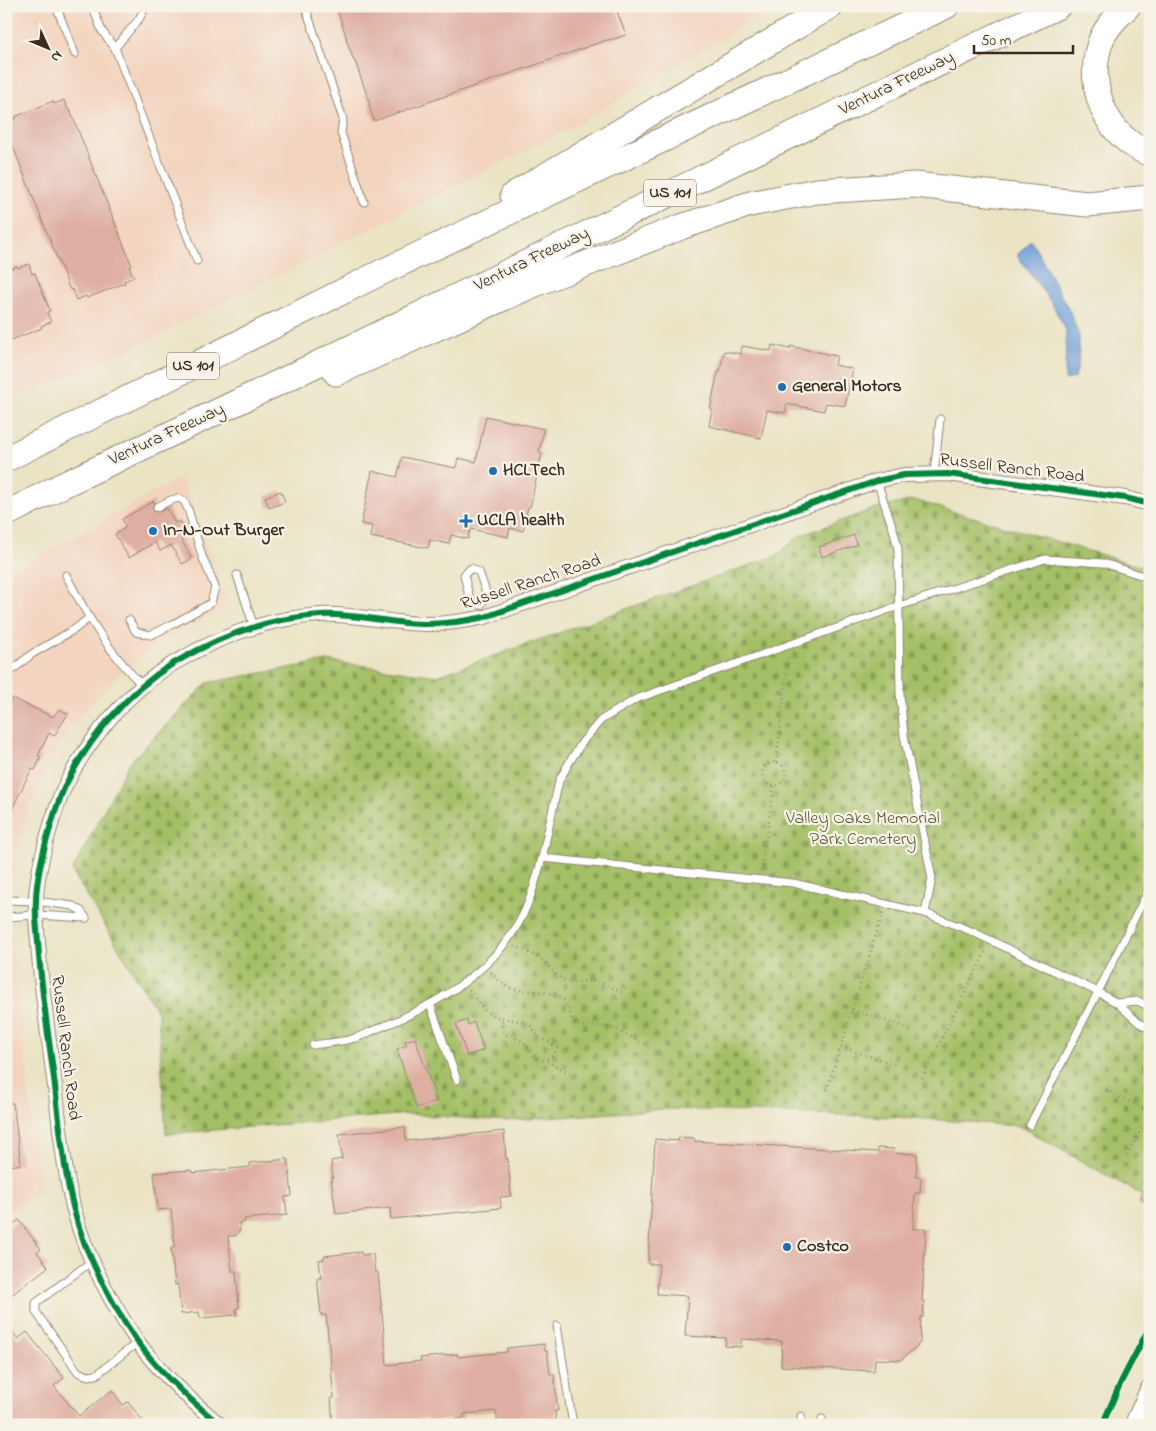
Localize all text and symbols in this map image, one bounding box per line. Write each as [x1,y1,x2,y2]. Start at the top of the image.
north arrow [22,22,72,72]
scale bar [974,22,1072,54]
text: 50 m [981,30,1012,52]
text: N [45,45,67,67]
street label: Ventura Freeway [834,45,959,124]
road number: US 101 [644,180,696,207]
street label: Ventura Freeway [469,221,594,300]
road number: US 101 [167,352,219,380]
place label: General Motors [792,374,902,400]
marker: General Motors [776,381,788,393]
street label: Ventura Freeway [104,397,229,474]
street label: Russell Ranch Road [938,447,1086,491]
place label: HCLTech [503,458,565,484]
marker: HCLTech [487,465,499,477]
place label: UCLA health [477,508,565,534]
marker: UCLA health [459,514,473,528]
place label: In-N-Out Burger [163,518,284,545]
marker: In-N-Out Burger [147,525,159,537]
street label: Russell Ranch Road [458,548,604,618]
park label: Valley Oaks Memorial Park Cemetery [785,806,940,853]
street label: Russell Ranch Road [43,974,87,1122]
place label: Costco [797,1234,849,1260]
marker: Costco [781,1241,793,1253]

